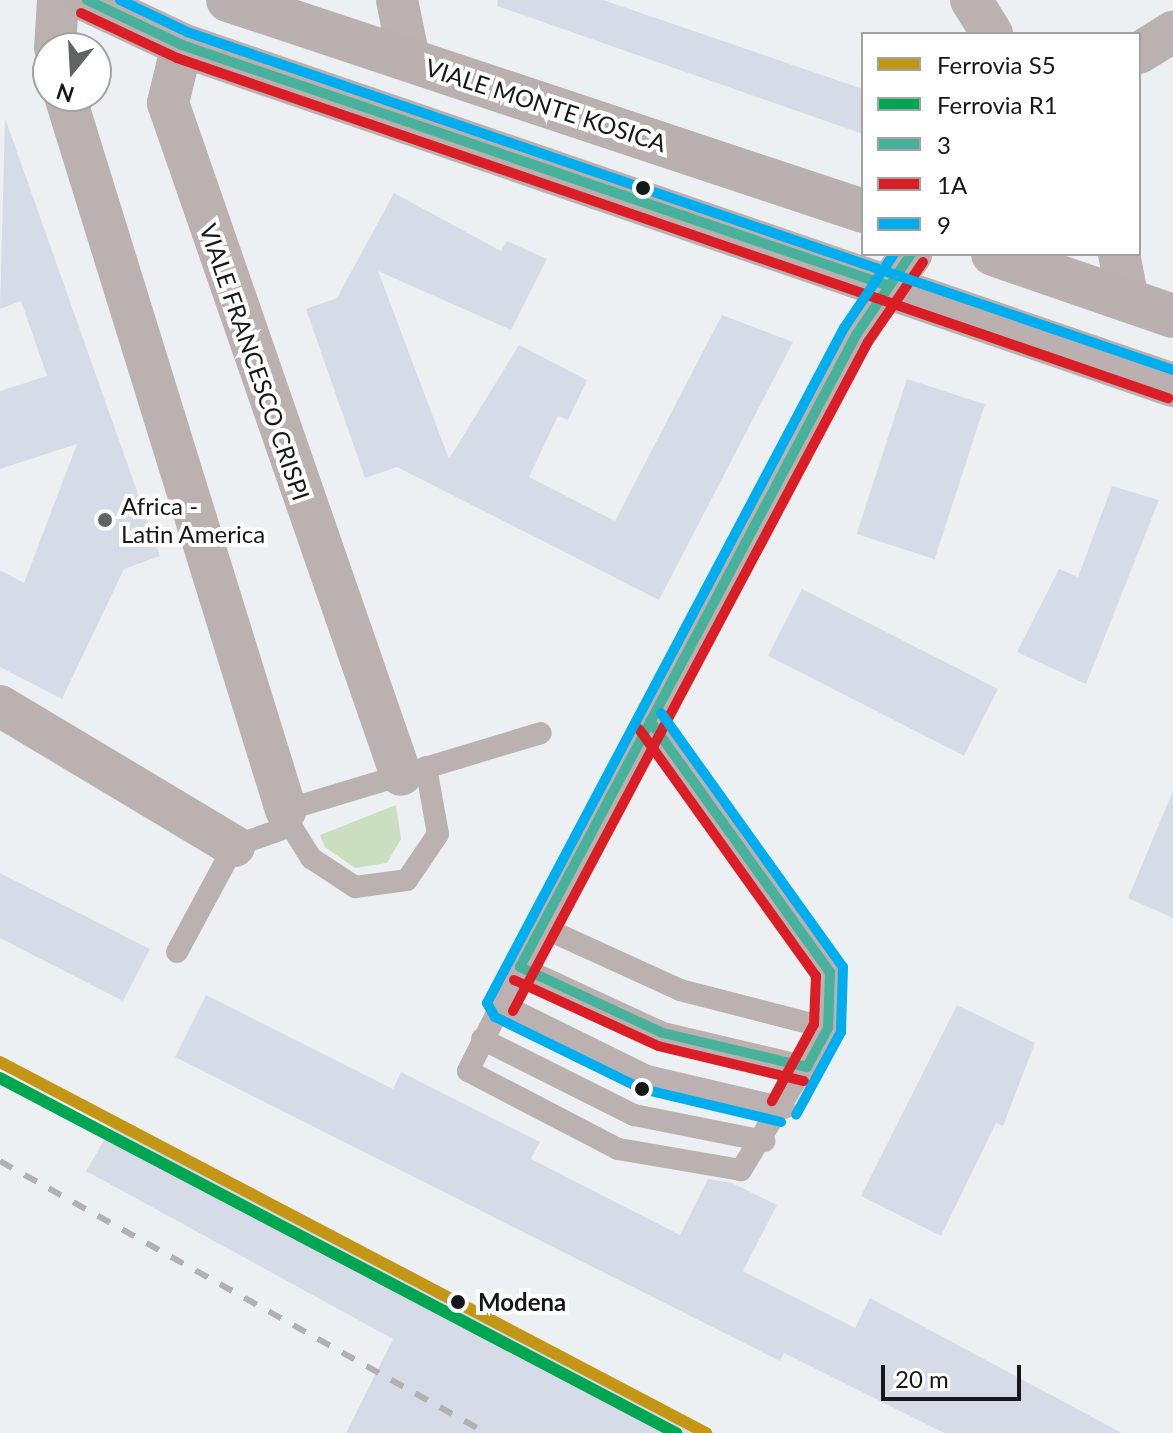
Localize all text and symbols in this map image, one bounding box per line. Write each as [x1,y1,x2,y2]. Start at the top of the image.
north arrow [32,32,112,112]
legend [861,32,1141,256]
text: Ferrovia S5 [937,50,1056,79]
street label: VIALE MONTE KOSICA [422,52,670,158]
text: N [53,78,77,109]
text: Ferrovia R1 [937,90,1058,119]
text: 3 [937,130,951,159]
text: 1A [937,170,967,199]
unlabelled marker [635,180,651,196]
text: 9 [937,210,951,239]
street label: VIALE FRANCESCO CRISPI [194,220,316,504]
place label: Africa - Latin America [121,492,266,548]
marker: Africa - Latin America [96,511,114,529]
unlabelled marker [634,1081,650,1097]
place label: Modena [478,1288,566,1316]
marker: Modena [445,1289,471,1315]
scale bar [885,1349,1025,1399]
text: 20 m [895,1364,949,1393]

